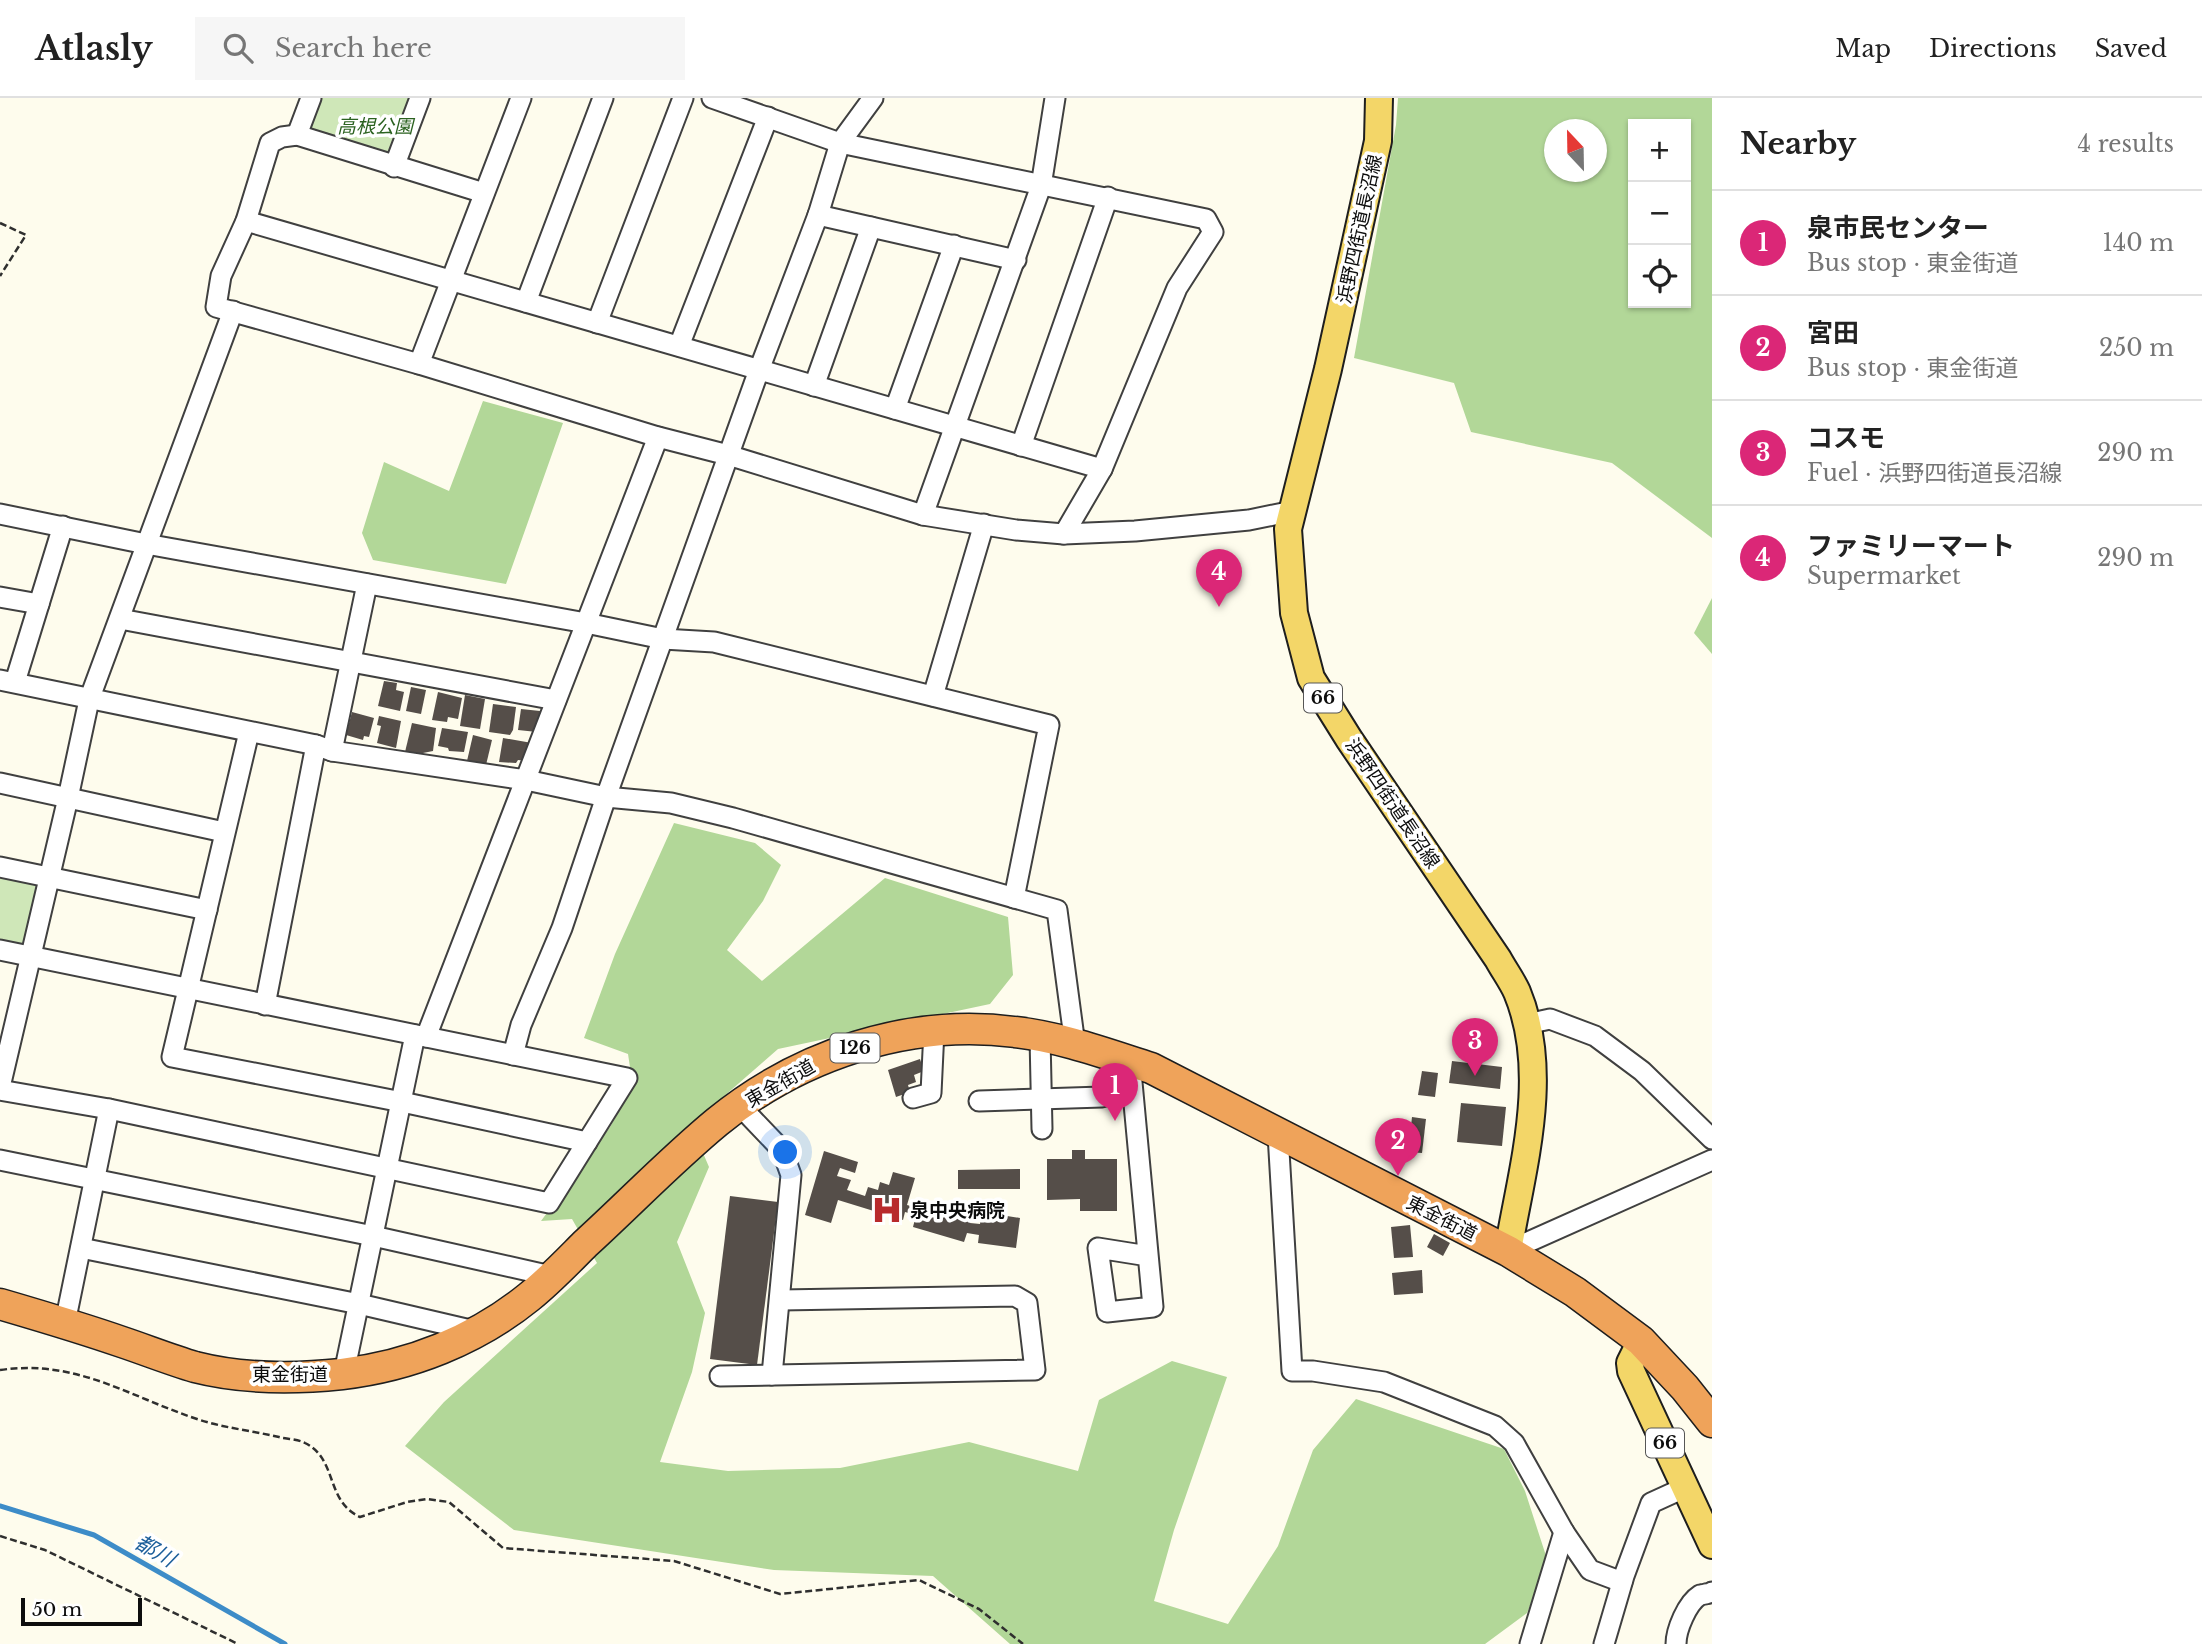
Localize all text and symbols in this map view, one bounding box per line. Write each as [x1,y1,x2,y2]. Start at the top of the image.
search box [195,17,685,80]
text: Atlasly [35,28,153,69]
icon: search [219,29,257,67]
text: Search here [275,32,432,64]
text: Map [1835,34,1891,63]
text: Directions [1929,34,2057,63]
text: Saved [2095,34,2167,63]
park label: 高根公園 [337,115,416,138]
north arrow [1544,119,1607,182]
map controls [1628,119,1691,308]
button: + [1628,119,1691,182]
text: Nearby [1740,125,1856,162]
text: 4 results [2078,130,2174,158]
street label: 浜野四街道長沼線 [1332,152,1387,306]
button: − [1628,182,1691,245]
text: 泉市民センター [1807,212,1989,244]
text: 1 [1758,229,1768,257]
text: 140 m [2103,229,2174,257]
button: locate [1628,245,1691,308]
text: Bus stop · 東金街道 [1807,249,2019,277]
text: 宮田 [1807,317,1859,349]
text: 2 [1756,334,1770,362]
text: 250 m [2099,334,2174,362]
text: Bus stop · 東金街道 [1807,354,2019,382]
text: コスモ [1807,422,1885,454]
text: 3 [1756,439,1770,467]
text: 290 m [2097,439,2174,467]
text: Fuel · 浜野四街道長沼線 [1807,459,2062,487]
text: ファミリーマート [1807,530,2015,562]
text: 4 [1755,544,1771,572]
text: 290 m [2097,544,2174,572]
pin: 4 [1196,549,1242,607]
text: Supermarket [1807,562,1961,590]
road number: 66 [1304,684,1342,712]
street label: 浜野四街道長沼線 [1341,734,1445,873]
pin: 3 [1452,1018,1498,1076]
road number: 126 [830,1034,880,1063]
street label: 東金街道 [742,1054,819,1112]
pin: 1 [1092,1063,1138,1121]
pin: 2 [1375,1118,1421,1176]
your location [768,1135,802,1169]
street label: 東金街道 [1403,1191,1481,1246]
hospital icon: 泉中央病院 [870,1193,904,1227]
place label: 泉中央病院 [910,1199,1005,1222]
street label: 東金街道 [252,1363,328,1386]
road number: 66 [1646,1428,1684,1458]
water label: 都川 [130,1529,181,1574]
scale bar [21,1595,142,1627]
text: 50 m [32,1598,82,1621]

